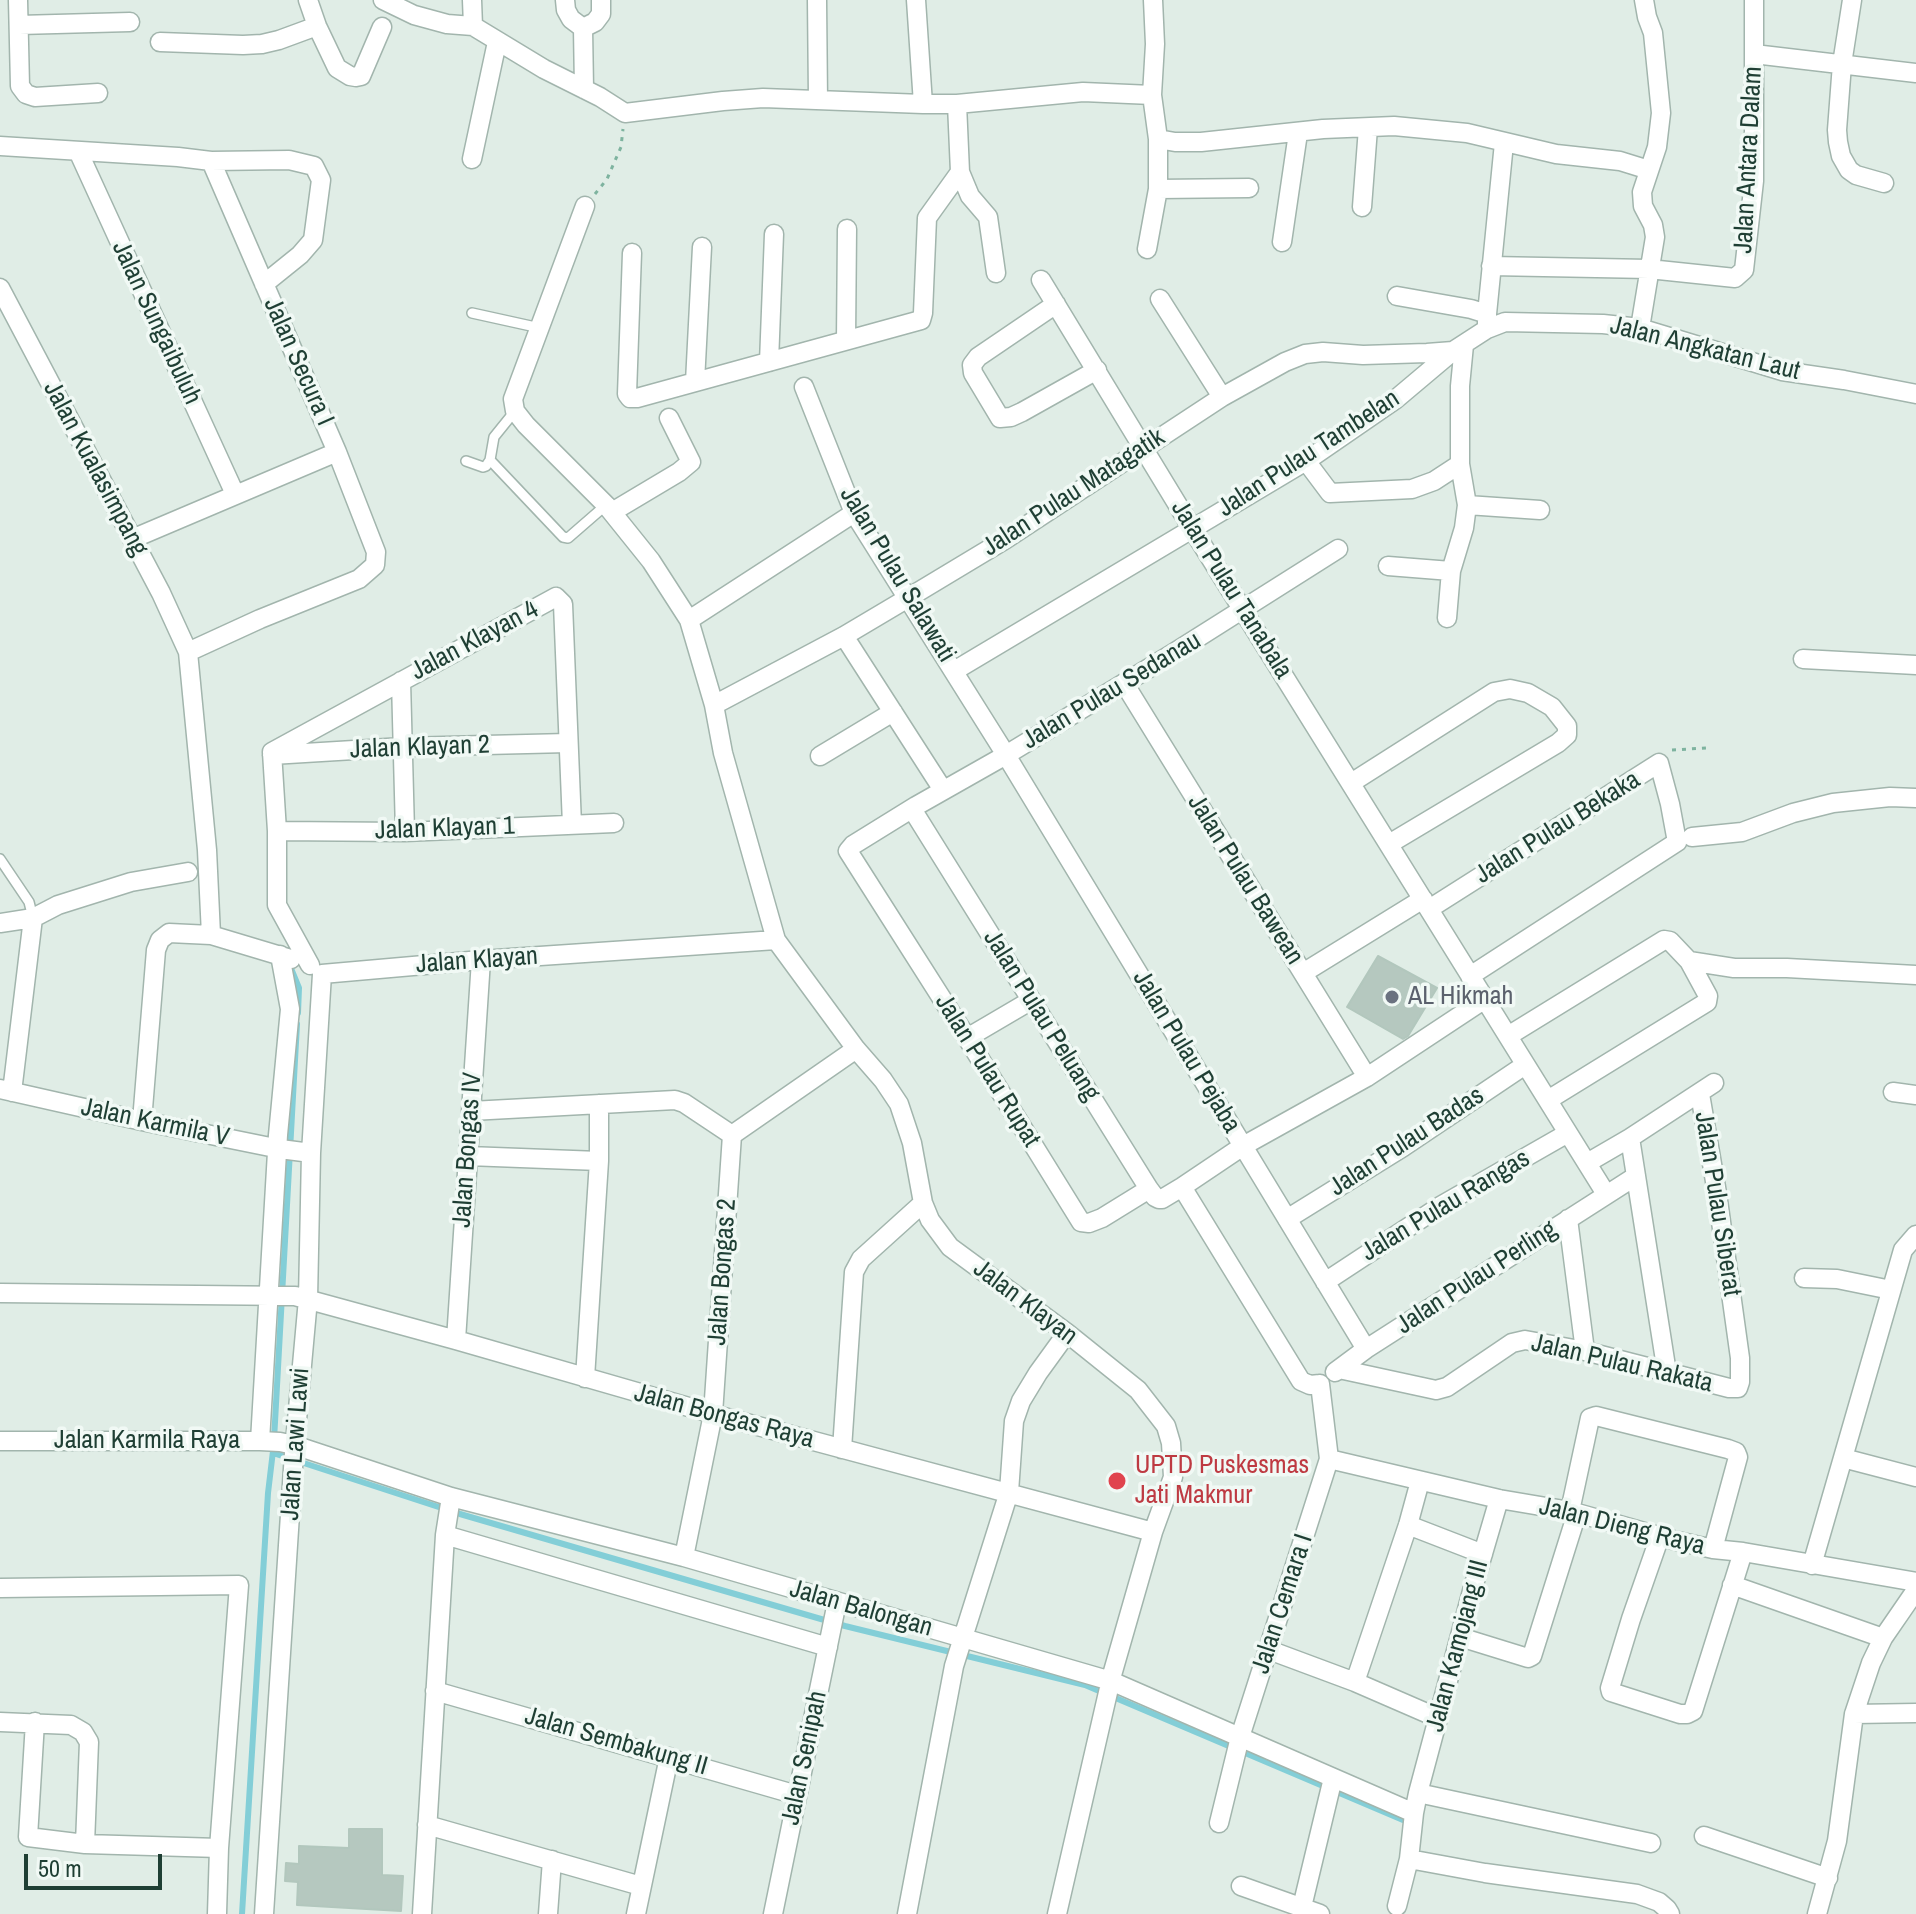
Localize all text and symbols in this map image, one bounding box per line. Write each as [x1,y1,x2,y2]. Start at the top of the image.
street label: Jalan Antara Dalam [1729,66,1769,254]
street label: Jalan Sungaibuluh [105,236,207,410]
street label: Jalan Secura I [256,293,340,431]
street label: Jalan Angkatan Laut [1607,310,1803,388]
street label: Jalan Kualasimpang [36,376,154,562]
street label: Jalan Pulau Tambelan [1212,384,1406,524]
street label: Jalan Pulau Matagatik [977,422,1171,564]
street label: Jalan Pulau Salawati [832,482,962,668]
street label: Jalan Pulau Tanabala [1164,495,1298,685]
street label: Jalan Klayan 4 [406,594,544,688]
street label: Jalan Pulau Sedanau [1017,625,1207,757]
street label: Jalan Klayan 2 [350,730,490,766]
street label: Jalan Pulau Bekaka [1470,765,1646,891]
street label: Jalan Pulau Bawean [1180,789,1310,971]
street label: Jalan Klayan 1 [375,811,515,847]
street label: Jalan Pulau Peluang [976,925,1106,1107]
street label: Jalan Klayan [415,941,539,981]
street label: Jalan Pulau Pejaba [1125,965,1247,1139]
place label: AL Hikmah [1408,981,1513,1013]
marker: AL Hikmah [1383,988,1401,1006]
street label: Jalan Pulau Rupat [928,989,1046,1153]
street label: Jalan Bongas IV [447,1071,489,1229]
street label: Jalan Pulau Badas [1324,1081,1490,1203]
street label: Jalan Karmila V [78,1092,232,1154]
street label: Jalan Pulau Siberat [1687,1110,1747,1298]
street label: Jalan Pulau Rangas [1356,1143,1536,1269]
street label: Jalan Bongas 2 [702,1198,744,1346]
street label: Jalan Pulau Perling [1391,1215,1563,1341]
street label: Jalan Klayan [967,1254,1083,1352]
street label: Jalan Pulau Rakata [1528,1328,1716,1400]
street label: Jalan Lawi Lawi [275,1367,317,1521]
street label: Jalan Bongas Raya [631,1378,817,1456]
street label: Jalan Karmila Raya [54,1425,240,1457]
place label: UPTD Puskesmas Jati Makmur [1135,1450,1309,1512]
marker: UPTD Puskesmas Jati Makmur [1106,1470,1128,1492]
street label: Jalan Dieng Raya [1536,1491,1708,1563]
street label: Jalan Cemara I [1246,1530,1320,1678]
street label: Jalan Kamojang III [1420,1557,1496,1735]
street label: Jalan Balongan [786,1574,936,1644]
street label: Jalan Senipah [776,1688,834,1828]
street label: Jalan Sembakung II [521,1701,711,1783]
scale bar [28,1838,166,1888]
text: 50 m [38,1852,82,1884]

